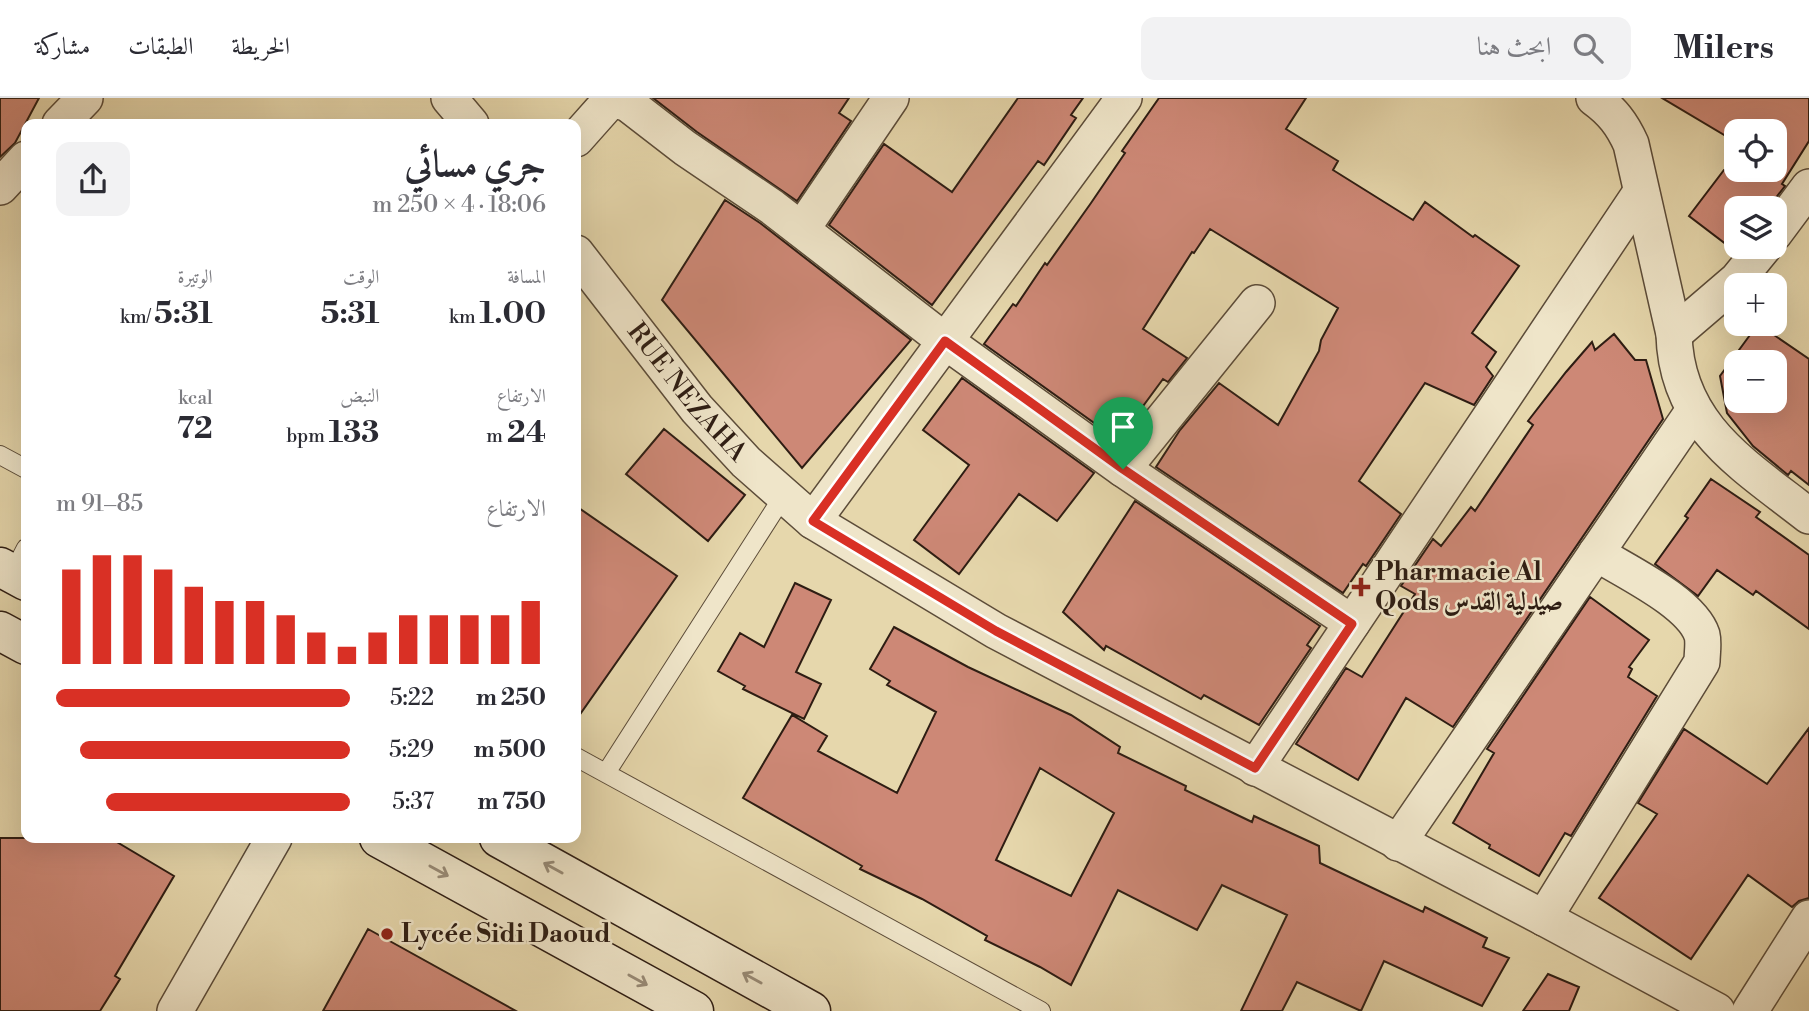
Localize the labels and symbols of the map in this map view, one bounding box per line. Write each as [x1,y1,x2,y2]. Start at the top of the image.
street label: RUE NEZAHA [620,316,754,469]
pin [1093,397,1153,469]
place label: Pharmacie Al Qods صيدلية القدس [1375,556,1563,618]
marker: Pharmacie Al Qods صيدلية القدس [1353,579,1369,595]
one-way arrow [543,861,563,875]
one-way arrow [428,865,449,878]
place label: Lycée Sidi Daoud [401,918,611,950]
marker: Lycée Sidi Daoud [379,926,395,942]
one-way arrow [742,971,762,985]
one-way arrow [628,973,648,987]

